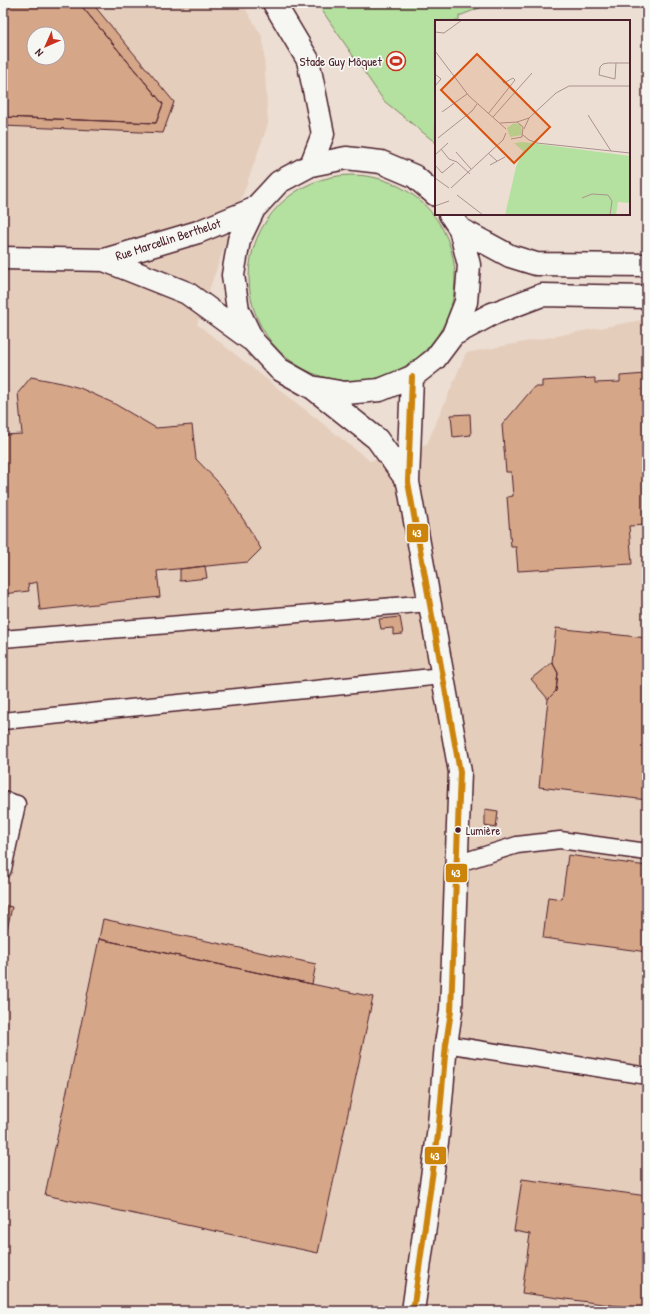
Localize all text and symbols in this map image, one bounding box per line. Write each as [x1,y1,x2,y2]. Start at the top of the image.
inset map [435,20,630,215]
north arrow [26,26,66,66]
text: N [32,46,46,60]
sports icon: Stade Guy Môquet [385,50,407,72]
place label: Stade Guy Môquet [299,52,383,70]
street label: Rue Marcellin Berthelot [113,213,223,265]
line badge: 43 [406,523,429,543]
text: 43 [412,526,422,540]
place label: Lumière [466,822,501,839]
marker: Lumière [453,825,463,835]
line badge: 43 [445,863,468,883]
text: 43 [451,866,461,880]
line badge: 43 [424,1146,447,1165]
text: 43 [430,1149,440,1163]

